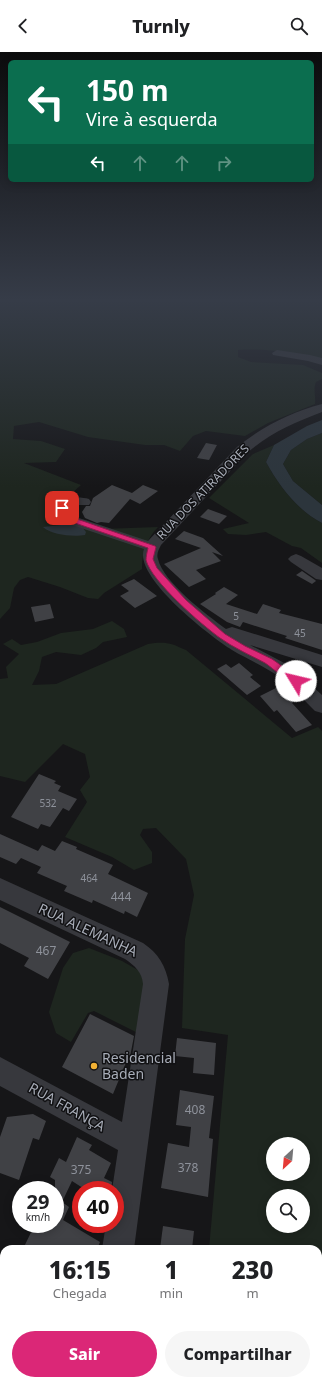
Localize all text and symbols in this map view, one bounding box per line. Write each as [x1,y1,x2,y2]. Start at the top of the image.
text: Turnly [132,14,190,38]
icon: back [12,15,34,37]
icon: search [288,15,310,37]
text: 150 m [86,71,169,109]
icon: left [20,76,72,128]
text: Vire à esquerda [86,107,218,131]
icon: left [87,152,109,174]
icon: ahead [129,152,151,174]
icon: ahead [171,152,193,174]
icon: right [213,152,235,174]
street label: RUA DOS ATIRADORES [153,440,253,543]
pin [45,491,79,525]
icon: arrive [51,497,73,519]
house number: 5 [233,609,239,623]
house number: 45 [294,626,306,640]
position arrow [275,660,317,702]
house number: 532 [39,796,57,810]
house number: 464 [80,871,98,885]
house number: 444 [111,888,131,905]
street label: RUA ALEMANHA [36,898,141,961]
house number: 467 [36,942,56,959]
place label: Residencial Baden [102,1048,176,1083]
marker: Residencial Baden [89,1061,99,1071]
street label: RUA FRANÇA [26,1078,109,1135]
house number: 408 [185,1101,205,1118]
north arrow [266,1137,310,1181]
map controls [266,1137,310,1233]
house number: 378 [178,1159,198,1176]
house number: 375 [71,1161,91,1178]
speed limit sign: 40 [72,1181,124,1233]
text: 29 [27,1188,49,1215]
button: search [266,1189,310,1233]
text: km/h [26,1210,50,1224]
text: 16:15 [49,1253,111,1286]
text: 1 [164,1253,178,1286]
text: 230 [232,1253,273,1286]
text: Chegada [53,1284,107,1302]
text: min [160,1284,183,1302]
text: m [246,1284,259,1302]
button: Sair [12,1331,157,1377]
button: Compartilhar [165,1331,310,1377]

